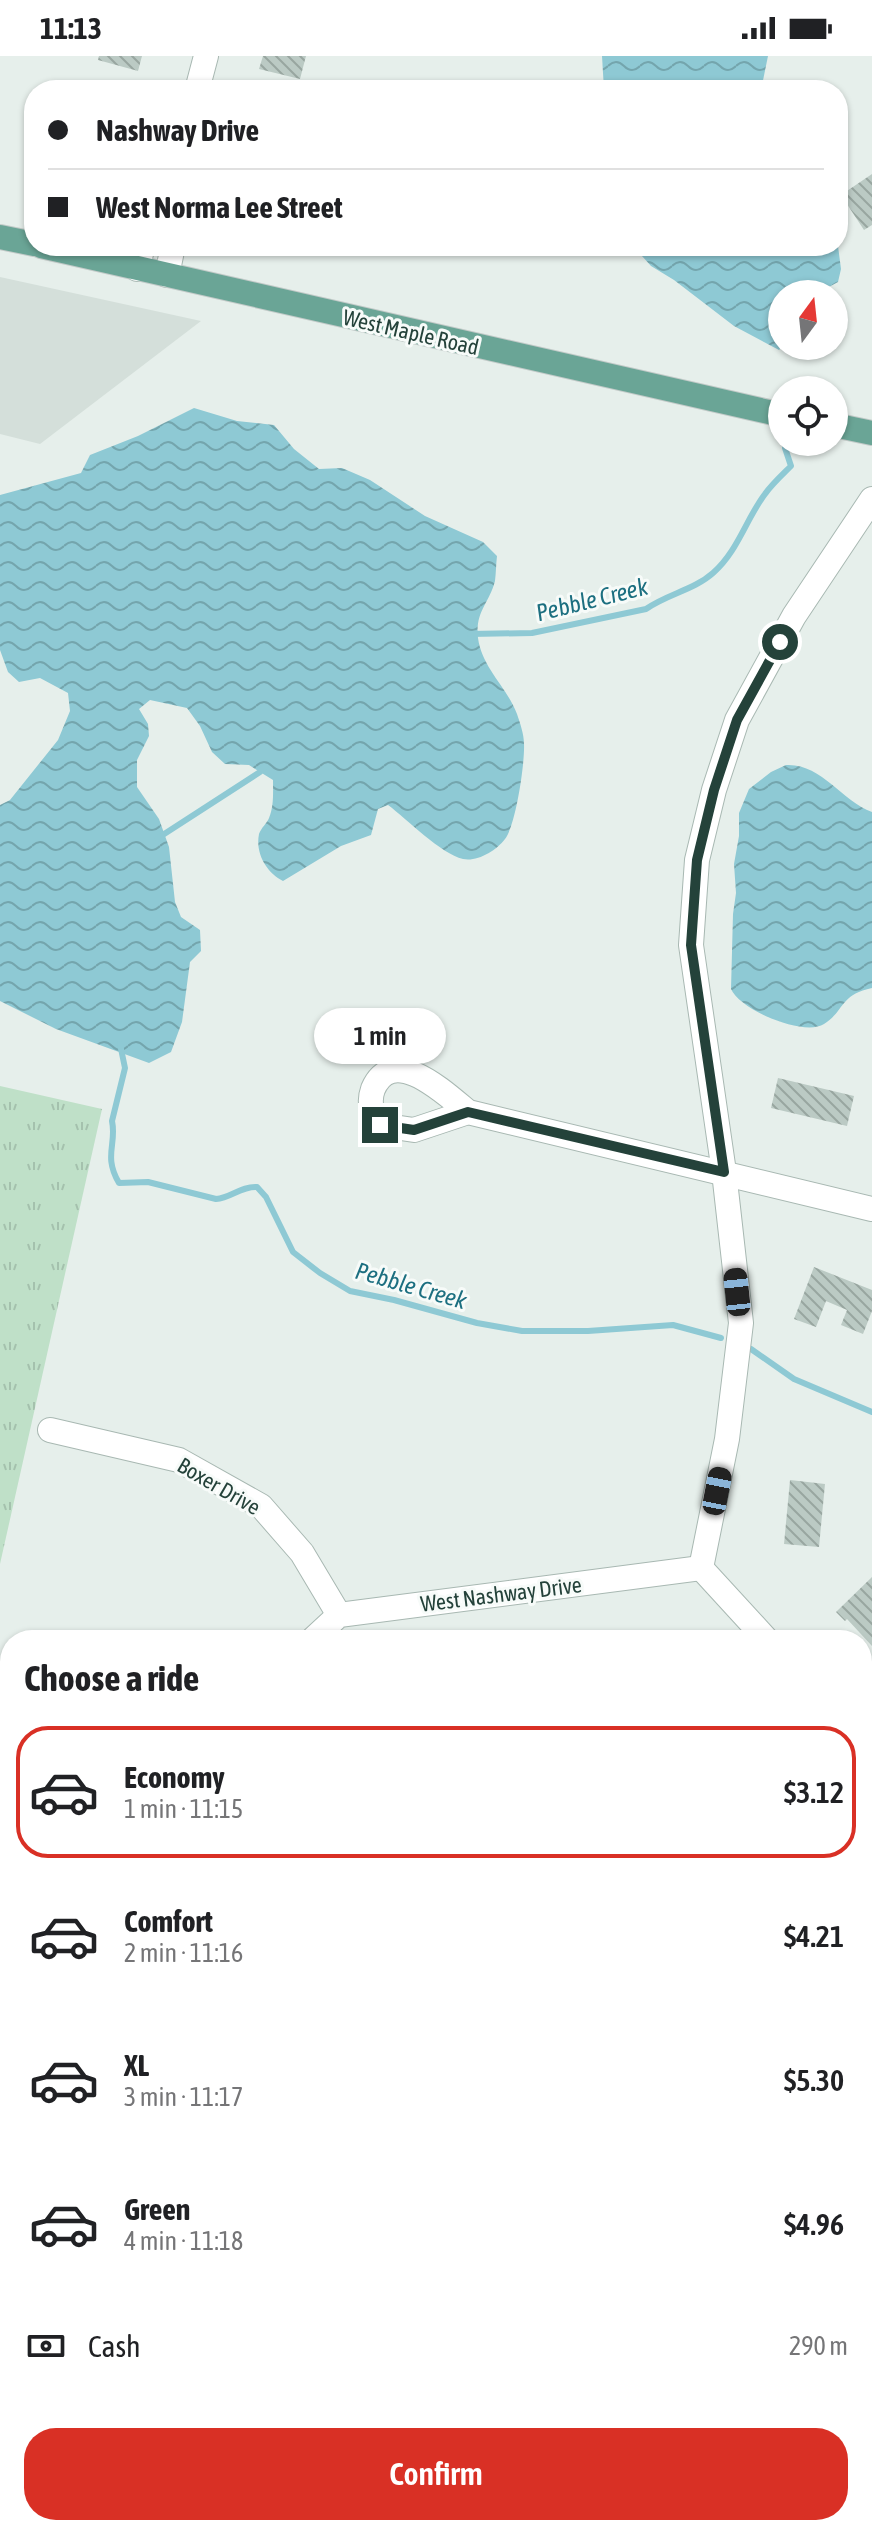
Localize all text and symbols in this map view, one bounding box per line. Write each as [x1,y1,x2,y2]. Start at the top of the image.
text: 11:13 [40,11,102,45]
text: Nashway Drive [96,113,259,147]
text: West Norma Lee Street [96,190,343,224]
north arrow [768,280,848,360]
map controls [768,280,848,456]
street label: West Maple Road [341,304,481,360]
button: locate [768,376,848,456]
water label: Pebble Creek [533,572,651,626]
route start [762,624,798,660]
callout: 1 min [314,1009,446,1065]
text: 1 min [353,1021,407,1051]
route end [362,1107,398,1143]
water label: Pebble Creek [352,1257,470,1314]
car [723,1267,751,1317]
street label: Boxer Drive [173,1452,265,1520]
car [701,1465,733,1517]
street label: West Nashway Drive [419,1571,583,1617]
text: Choose a ride [24,1657,199,1699]
icon: car [28,1756,100,1828]
text: Economy [124,1760,225,1794]
text: $3.12 [784,1775,844,1809]
text: 1 min · 11:15 [124,1794,243,1824]
icon: car [28,1900,100,1972]
text: Comfort [124,1904,213,1938]
text: $4.21 [784,1919,844,1953]
text: 2 min · 11:16 [124,1938,243,1968]
icon: car [28,2044,100,2116]
text: XL [124,2048,149,2082]
text: $5.30 [784,2063,844,2097]
text: 3 min · 11:17 [124,2082,243,2112]
icon: car [28,2188,100,2260]
text: Green [124,2192,190,2226]
text: $4.96 [784,2207,844,2241]
text: 4 min · 11:18 [124,2226,243,2256]
icon: cash [24,2324,68,2368]
text: Cash [88,2329,141,2363]
text: 290 m [789,2331,848,2361]
button: Confirm [24,2428,848,2520]

